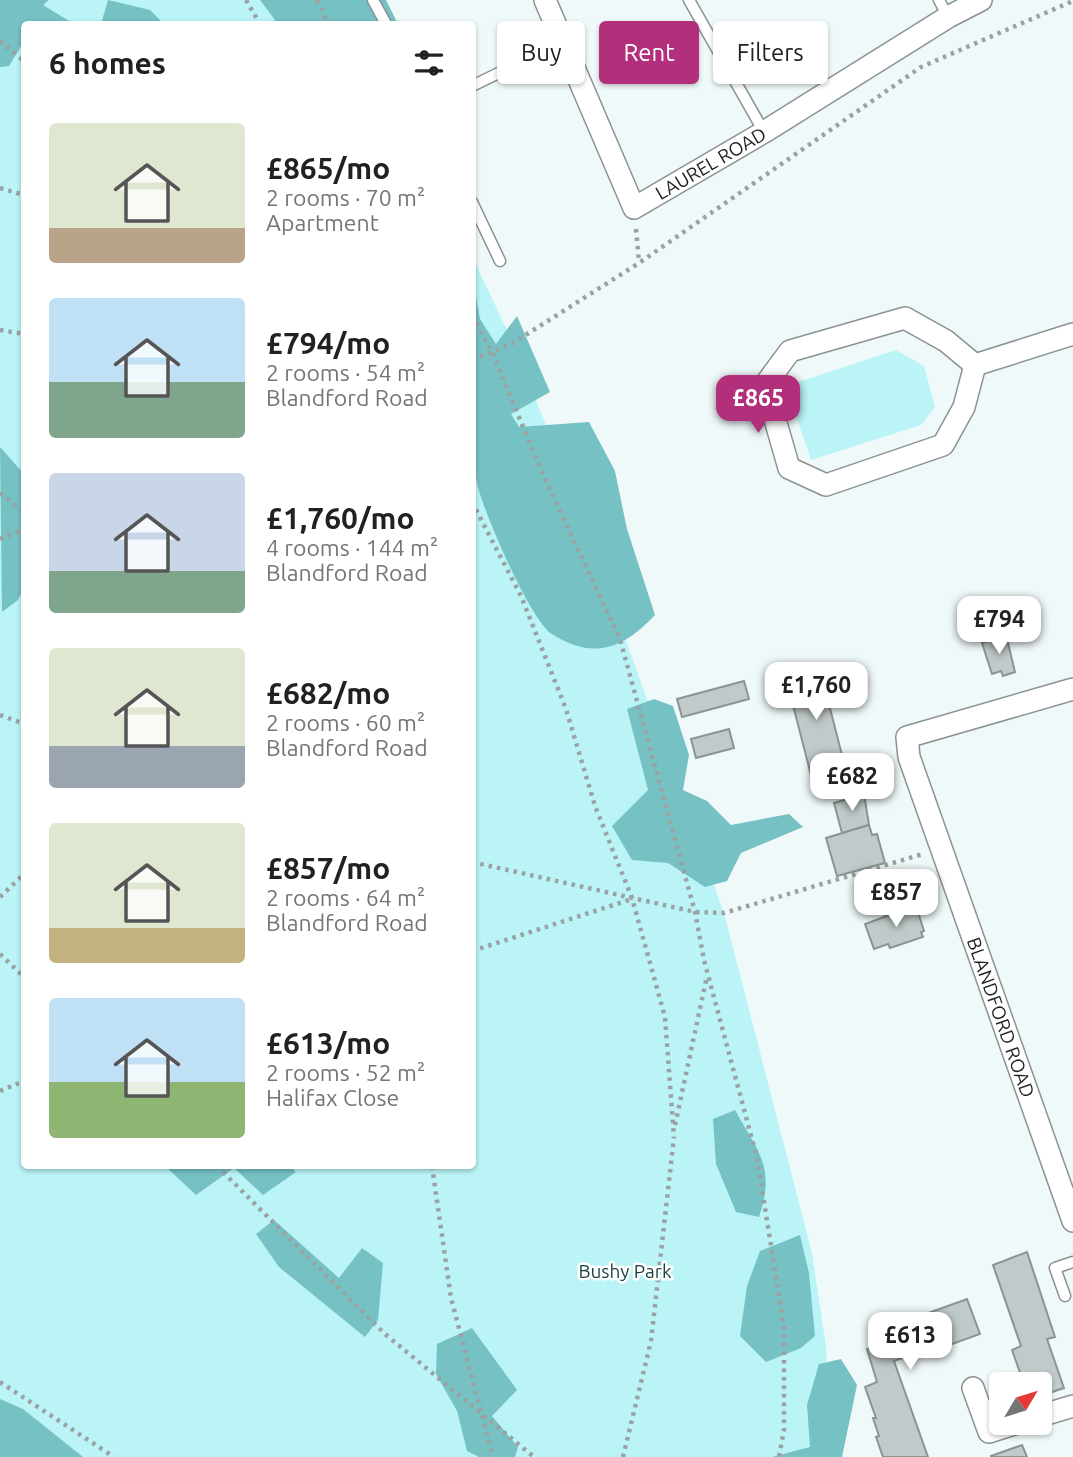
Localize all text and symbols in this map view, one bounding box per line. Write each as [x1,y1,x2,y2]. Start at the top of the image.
chip: Buy [497,21,585,84]
chip: Rent [599,21,699,84]
chip: Filters [713,21,828,84]
icon: filters [410,44,448,82]
text: 6 homes [49,46,166,80]
street label: LAUREL ROAD [651,122,770,204]
icon: home [105,151,189,235]
text: £865/mo [266,151,390,185]
text: 2 rooms · 70 m² [266,185,425,210]
text: Apartment [266,210,379,235]
icon: home [105,326,189,410]
text: £794/mo [266,326,390,360]
text: 2 rooms · 54 m² [266,360,425,385]
pin: £865 [717,376,799,435]
text: Blandford Road [266,385,428,410]
text: £865 [732,385,784,410]
icon: home [105,501,189,585]
text: £1,760/mo [266,501,415,535]
text: 4 rooms · 144 m² [266,535,438,560]
text: Blandford Road [266,560,428,585]
pin: £794 [958,596,1040,656]
text: £794 [973,606,1025,631]
pin: £1,760 [759,662,873,722]
text: £1,760 [781,672,851,697]
icon: home [105,676,189,760]
text: £682/mo [266,676,390,710]
text: 2 rooms · 60 m² [266,710,425,735]
text: Blandford Road [266,735,428,760]
pin: £682 [811,754,893,813]
text: £682 [826,763,878,788]
icon: home [105,851,189,935]
text: £857/mo [266,851,390,885]
pin: £857 [855,870,937,929]
text: £857 [870,879,922,904]
text: 2 rooms · 64 m² [266,885,425,910]
text: Blandford Road [266,910,428,935]
street label: BLANDFORD ROAD [963,934,1039,1100]
icon: home [105,1026,189,1110]
text: £613/mo [266,1026,390,1060]
text: 2 rooms · 52 m² [266,1060,425,1085]
text: Halifax Close [266,1085,399,1110]
park label: Bushy Park [578,1260,672,1282]
pin: £613 [869,1312,951,1372]
text: £613 [884,1322,936,1347]
north arrow [989,1372,1052,1435]
map controls [989,1372,1052,1435]

